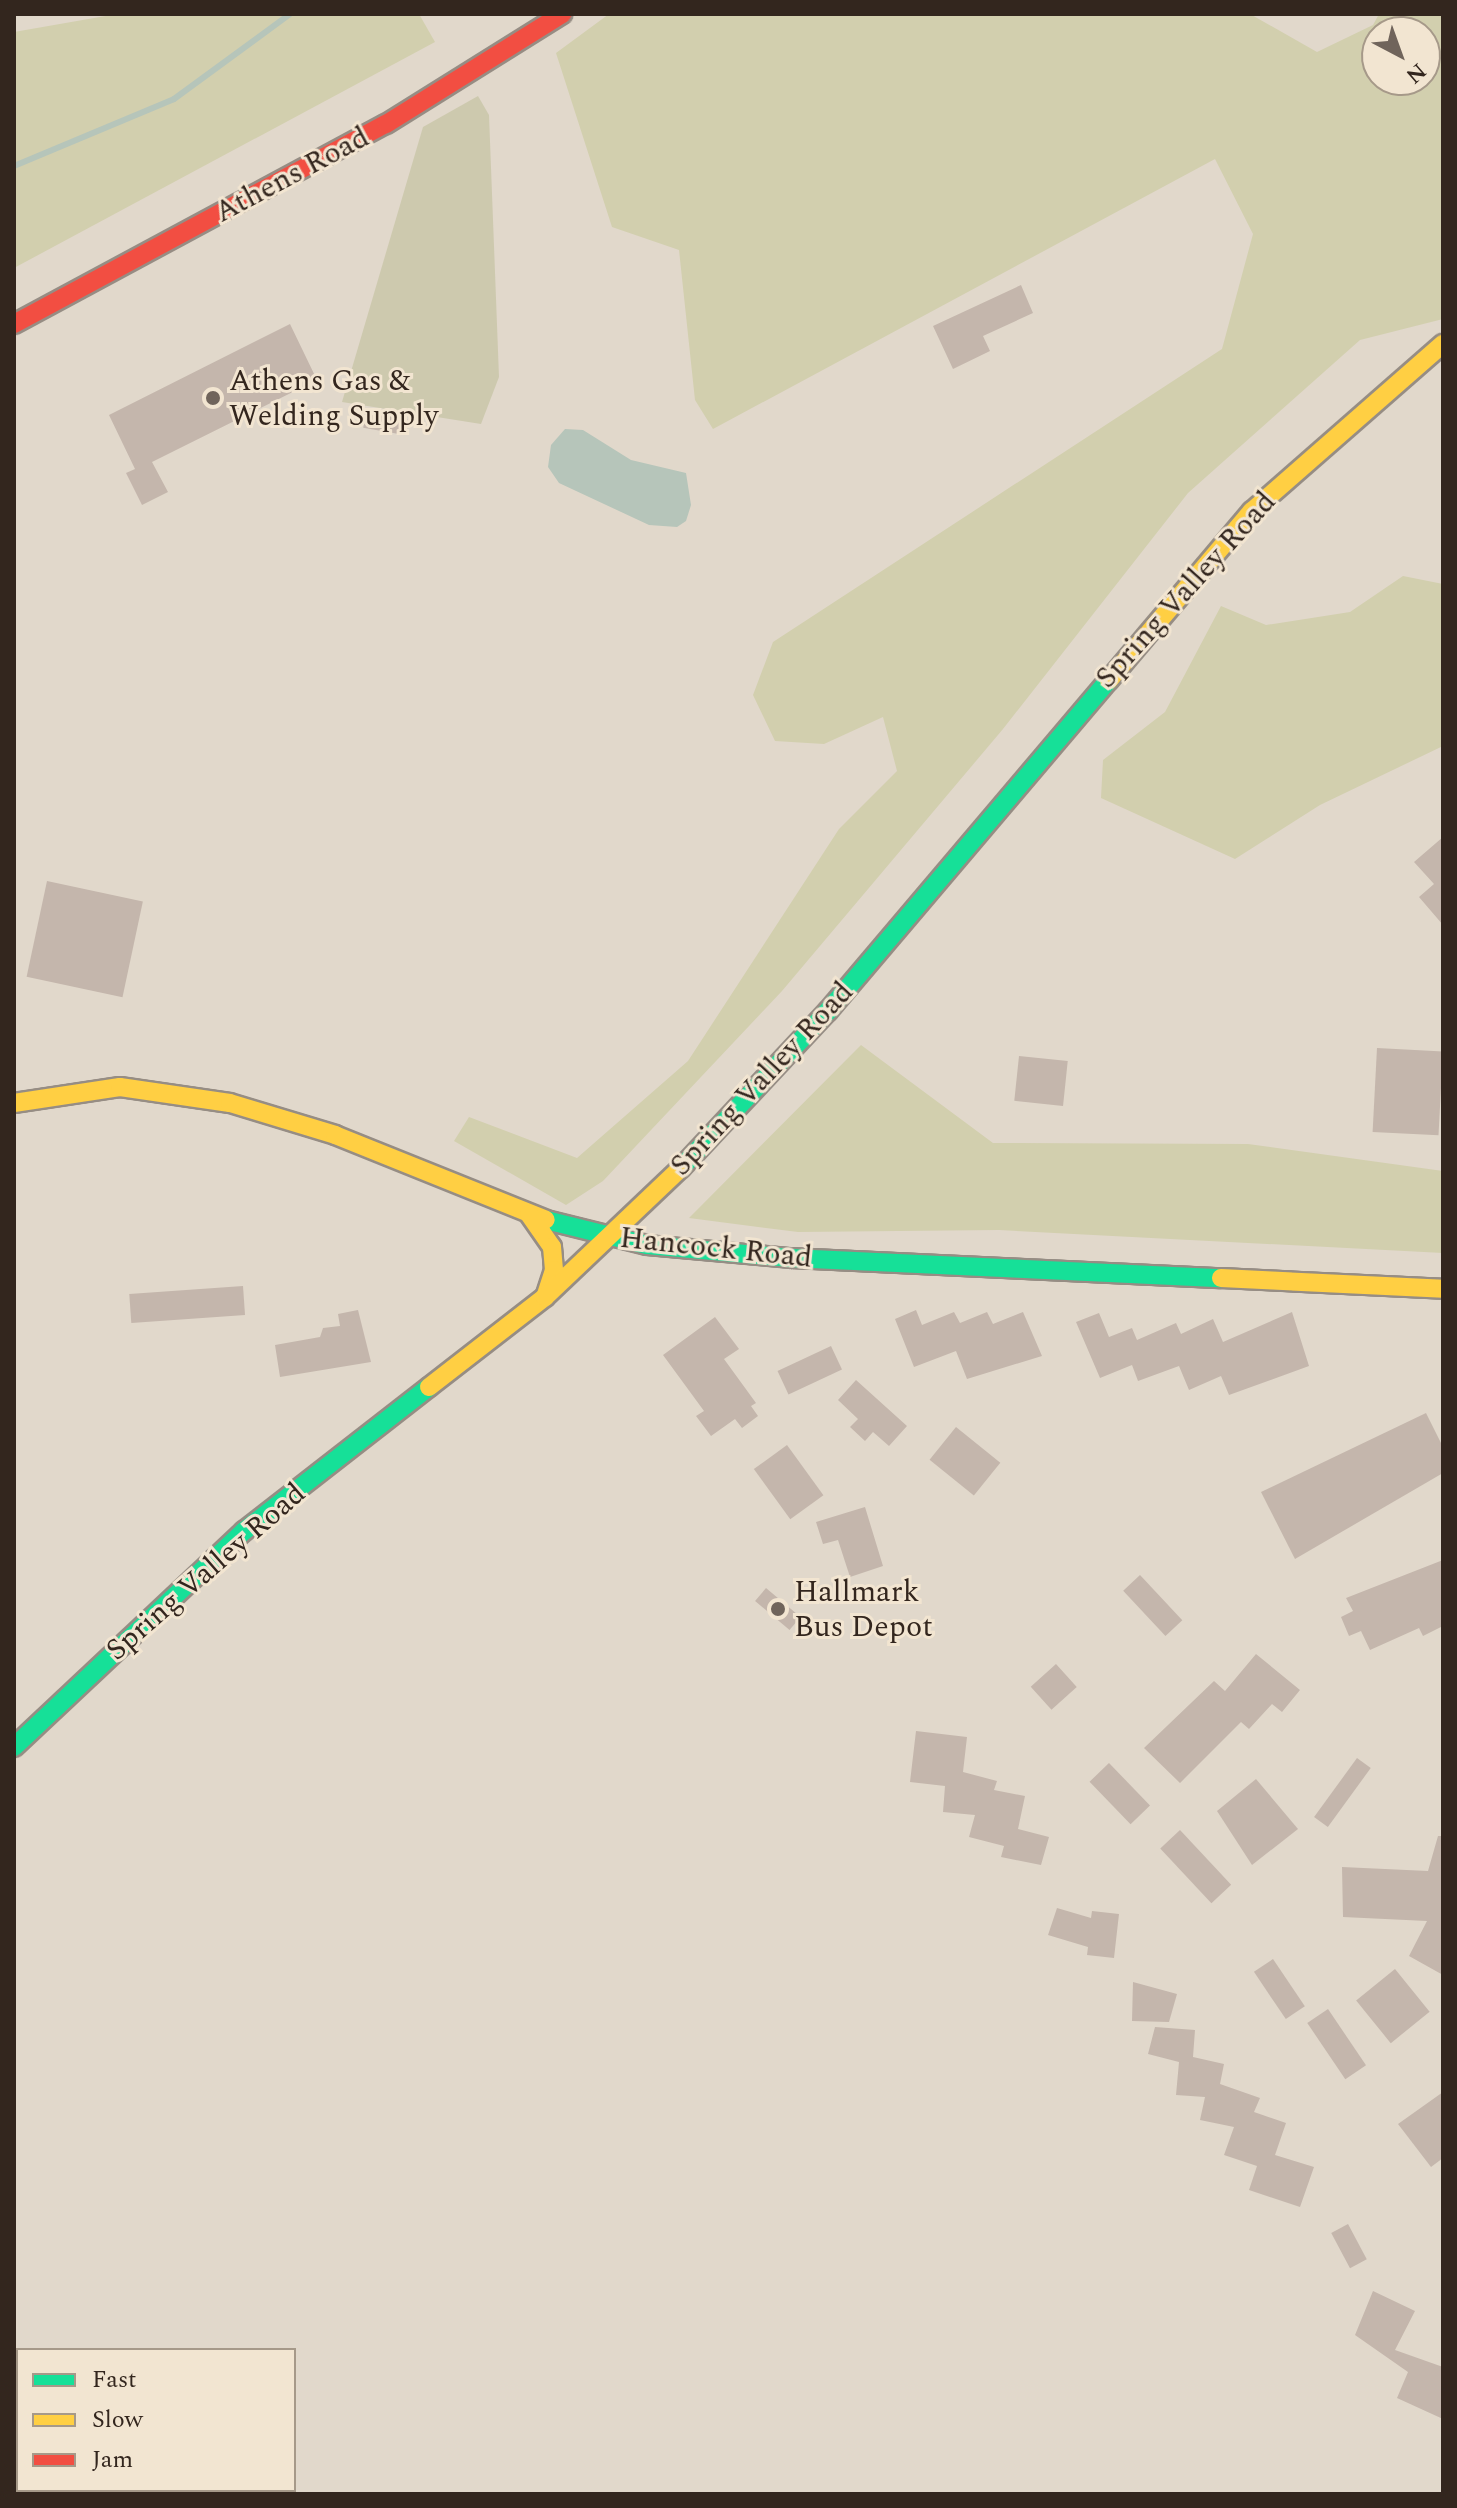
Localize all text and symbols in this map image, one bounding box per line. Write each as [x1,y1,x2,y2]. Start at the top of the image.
north arrow [1361,16,1441,96]
text: N [1398,55,1433,91]
street label: Athens Road [209,119,375,231]
place label: Athens Gas & Welding Supply [229,363,439,434]
marker: Athens Gas & Welding Supply [204,389,222,407]
street label: Spring Valley Road [1088,484,1284,696]
street label: Spring Valley Road [663,974,861,1184]
street label: Hancock Road [618,1220,814,1276]
street label: Spring Valley Road [99,1476,313,1668]
place label: Hallmark Bus Depot [794,1574,933,1644]
marker: Hallmark Bus Depot [769,1600,787,1618]
legend [16,2348,296,2492]
text: Fast [92,2362,137,2398]
text: Slow [92,2402,143,2438]
text: Jam [92,2442,133,2478]

